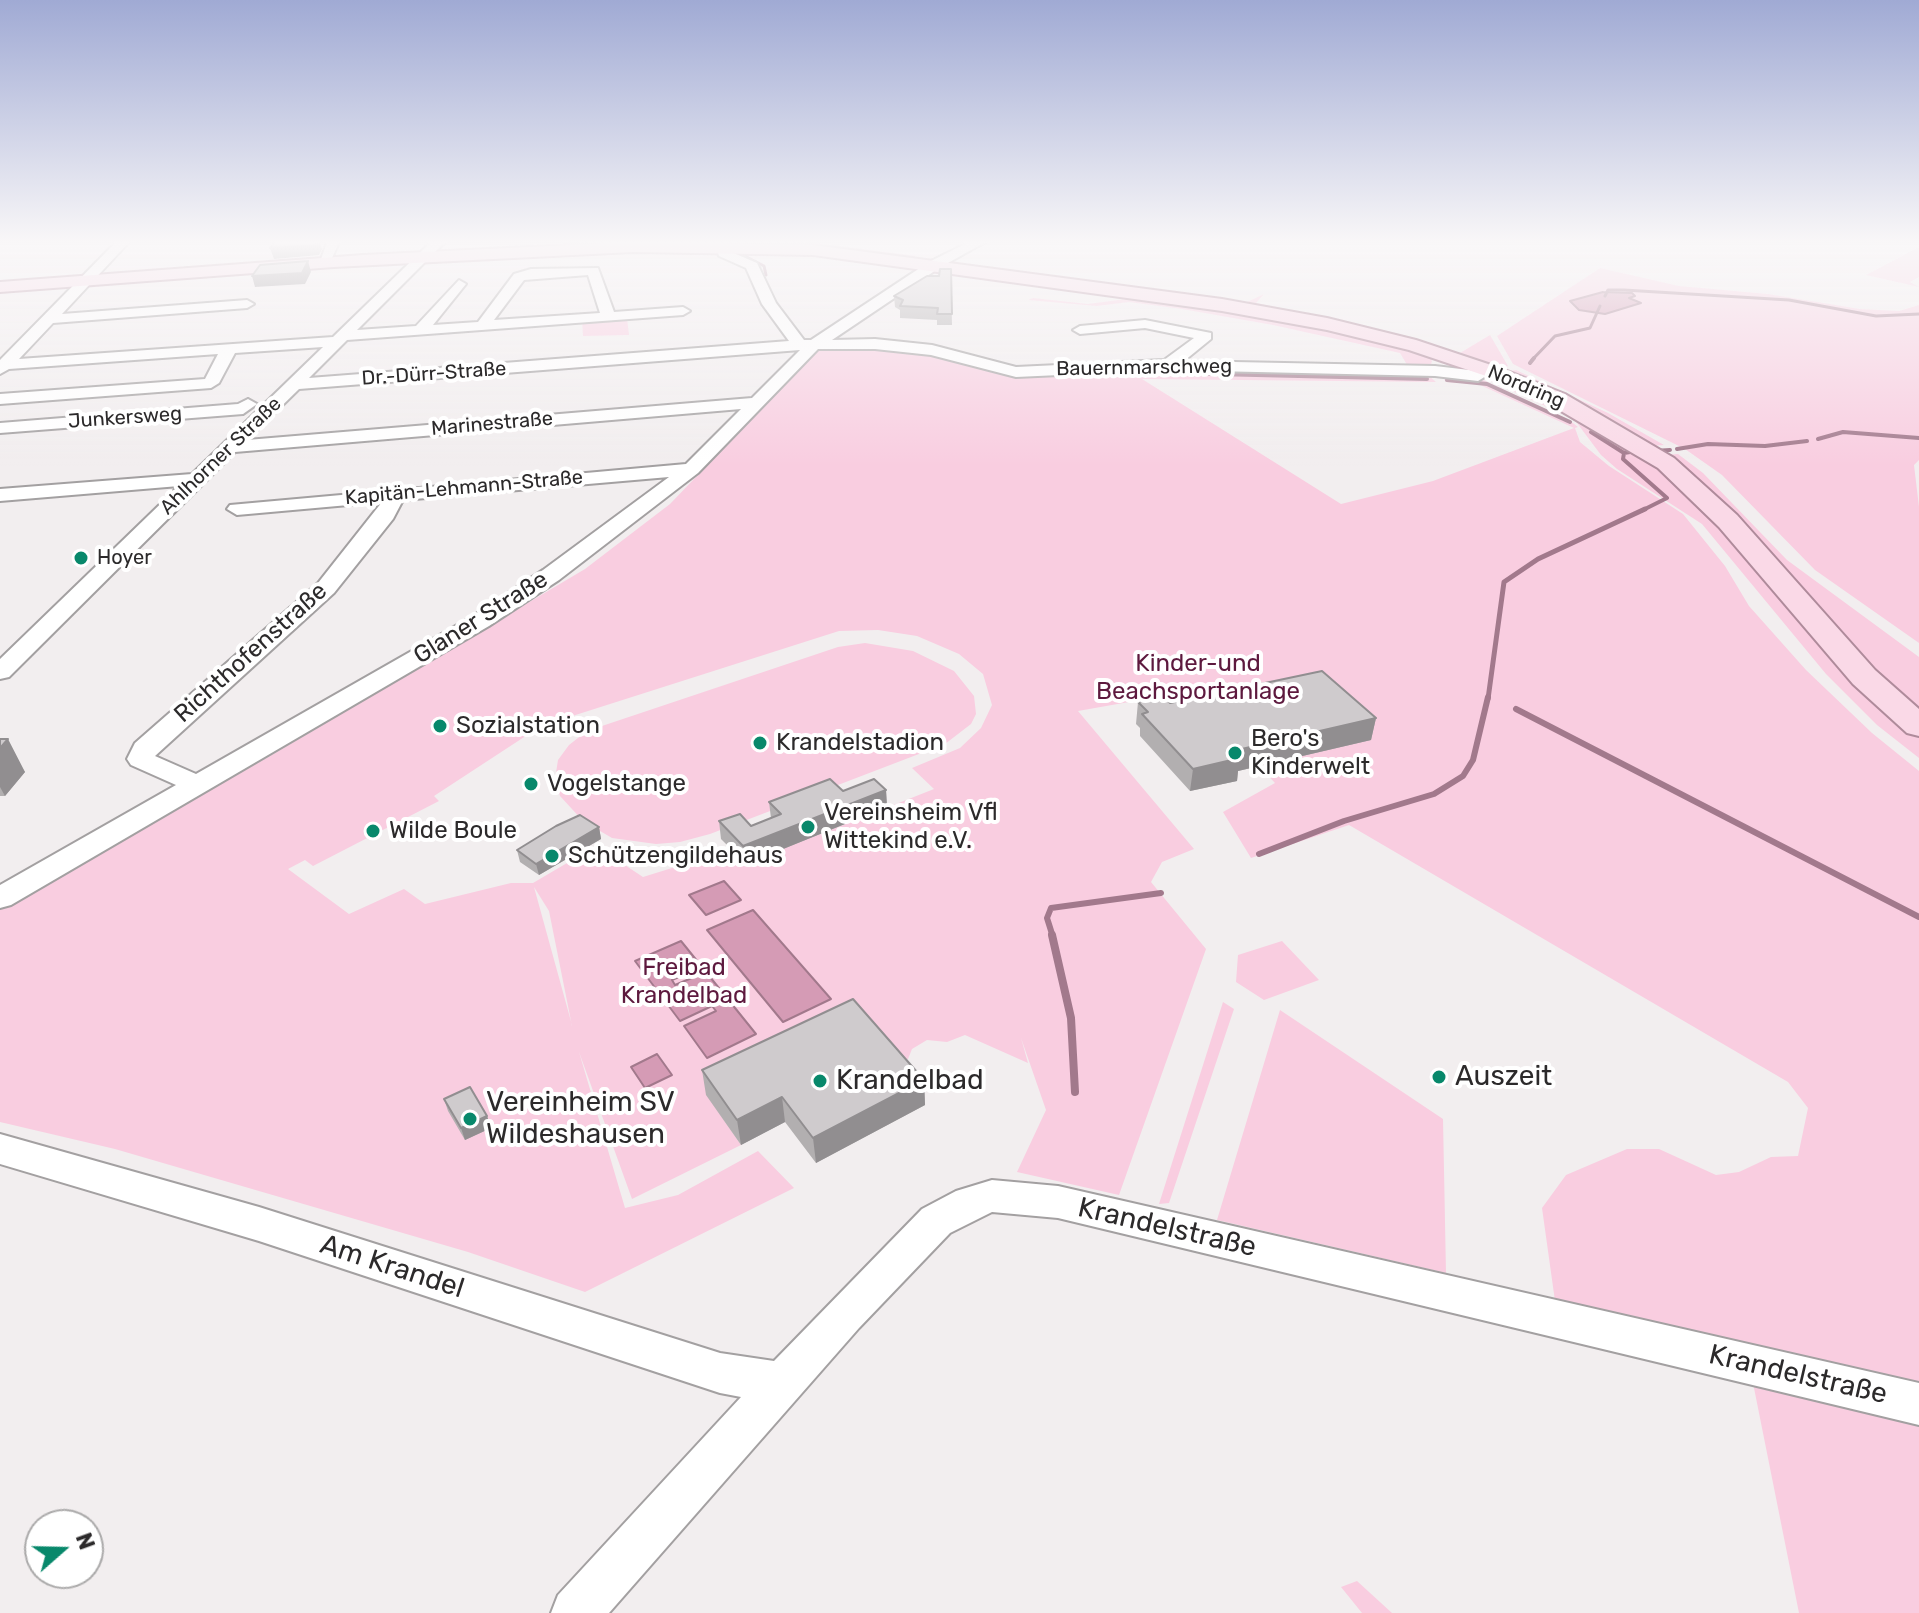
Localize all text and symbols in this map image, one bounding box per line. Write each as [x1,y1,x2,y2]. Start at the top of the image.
street label: Bauernmarschweg [1056,354,1232,382]
street label: Dr.-Dürr-Straße [361,357,507,391]
street label: Nordring [1484,360,1568,414]
street label: Ahlhorner Straße [155,392,287,520]
street label: Junkersweg [67,402,183,434]
street label: Marinestraße [430,407,554,441]
street label: Kapitän-Lehmann-Straße [344,466,584,510]
place label: Hoyer [97,546,152,570]
marker: Hoyer [72,549,90,567]
street label: Glaner Straße [409,565,553,671]
street label: Richthofenstraße [169,577,333,729]
park label: Kinder-und Beachsportanlage [1096,650,1300,706]
place label: Sozialstation [456,712,600,740]
marker: Sozialstation [431,717,449,735]
place label: Bero's Kinderwelt [1251,725,1370,781]
place label: Krandelstadion [776,729,944,757]
marker: Krandelstadion [751,734,769,752]
marker: Bero's Kinderwelt [1226,744,1244,762]
place label: Vogelstange [547,770,686,798]
marker: Vogelstange [522,775,540,793]
place label: Vereinsheim Vfl Wittekind e.V. [824,799,998,855]
place label: Wilde Boule [389,817,517,845]
marker: Vereinsheim Vfl Wittekind e.V. [799,818,817,836]
marker: Wilde Boule [364,822,382,840]
place label: Schützengildehaus [568,842,783,870]
marker: Schützengildehaus [543,847,561,865]
park label: Freibad Krandelbad [621,954,747,1010]
place label: Auszeit [1455,1060,1552,1094]
place label: Krandelbad [836,1064,984,1098]
marker: Auszeit [1430,1068,1448,1086]
marker: Krandelbad [811,1072,829,1090]
place label: Vereinheim SV Wildeshausen [486,1086,675,1152]
marker: Vereinheim SV Wildeshausen [461,1110,479,1128]
street label: Krandelstraße [1075,1191,1259,1265]
street label: Am Krandel [316,1228,468,1306]
street label: Krandelstraße [1706,1338,1890,1412]
north arrow [24,1509,104,1589]
text: N [70,1529,101,1553]

